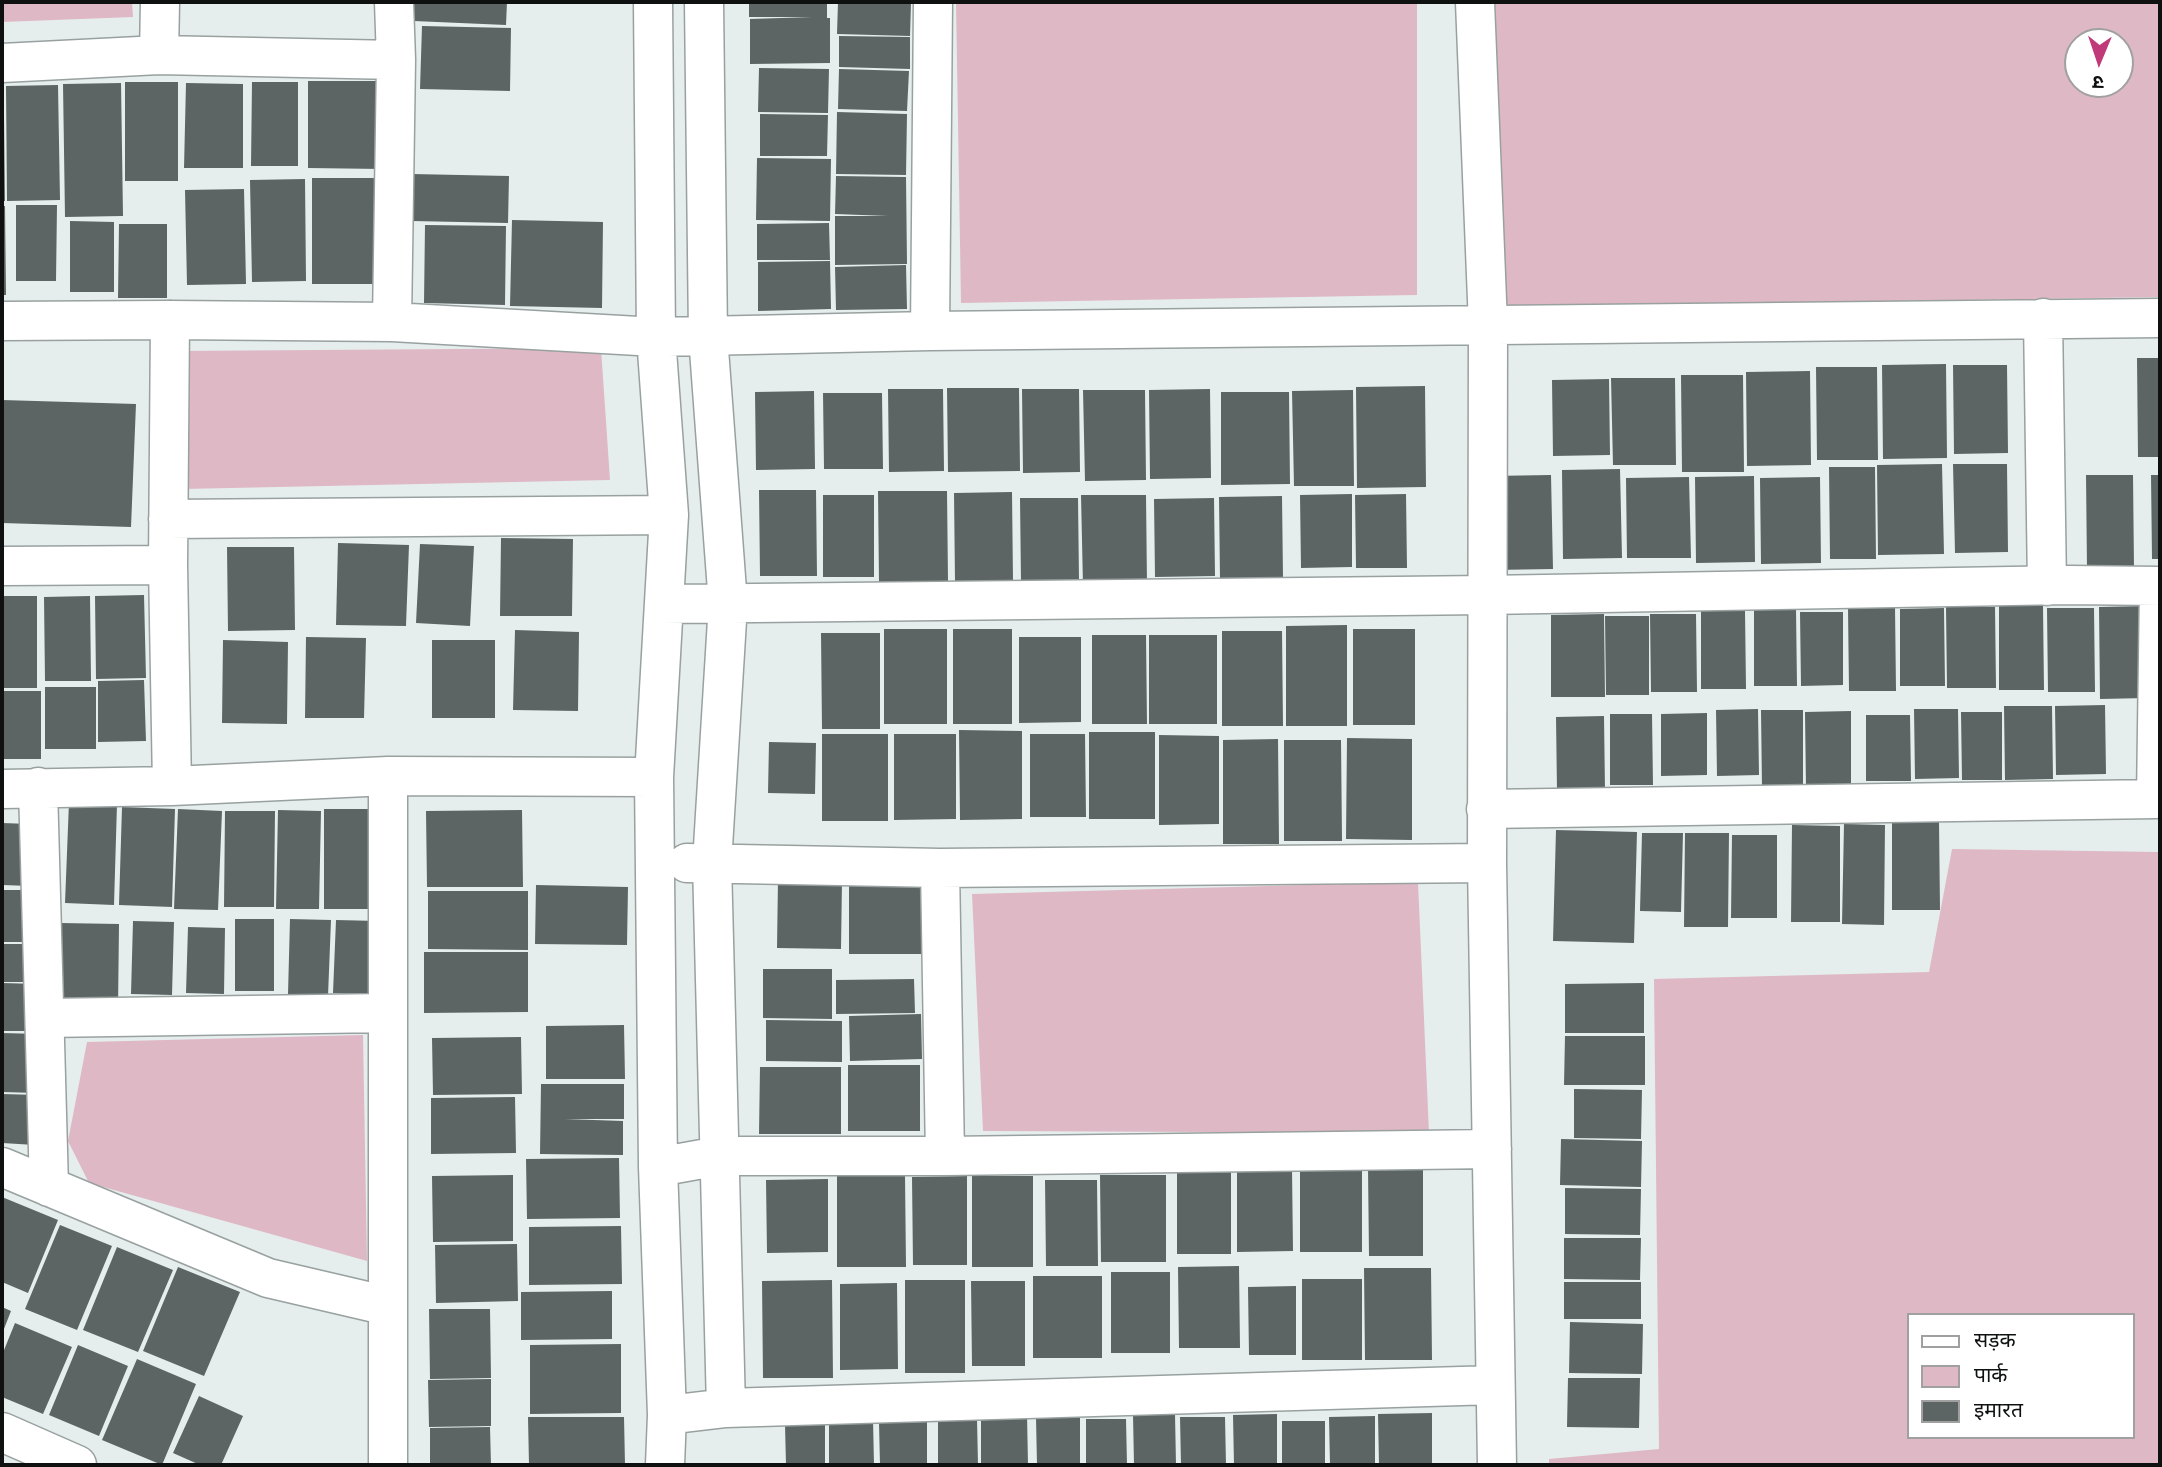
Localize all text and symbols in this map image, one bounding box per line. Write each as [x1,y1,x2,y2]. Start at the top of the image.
north arrow [2064,28,2134,98]
text: उ [2092,72,2104,93]
legend [1906,1313,2134,1439]
text: सड़क [1974,1328,2016,1352]
text: पार्क [1974,1363,2008,1387]
text: इमारत [1974,1398,2023,1422]

